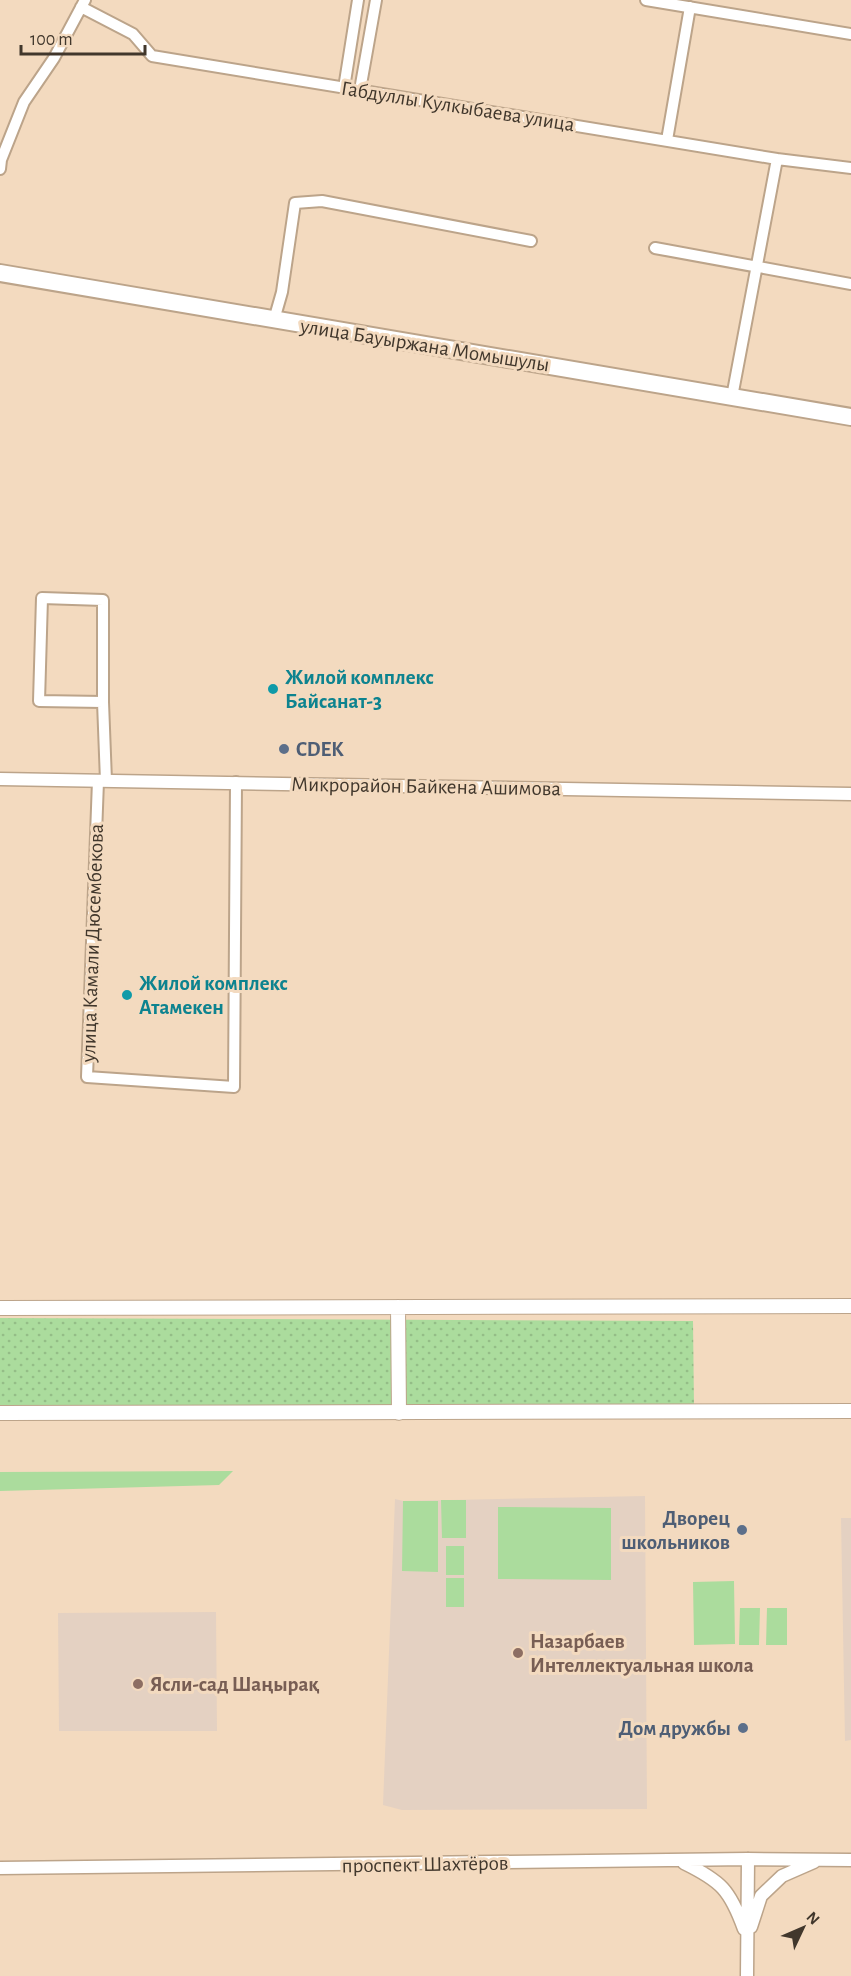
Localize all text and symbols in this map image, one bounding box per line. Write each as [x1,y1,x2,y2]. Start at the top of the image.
scale bar [21,18,146,56]
text: 100 m [30,31,73,49]
street label: Габдуллы Кулкыбаева улица [340,78,577,135]
street label: улица Бауыржана Момышулы [298,315,551,376]
place label: Жилой комплекс Байсанат-3 [285,667,434,712]
marker: Жилой комплекс Байсанат-3 [266,682,280,696]
place label: CDEK [296,739,344,760]
marker: CDEK [277,742,291,756]
street label: Микрорайон Байкена Ашимова [291,774,561,799]
street label: улица Камали Дюсембекова [78,823,107,1064]
place label: Жилой комплекс Атамекен [139,973,288,1018]
marker: Жилой комплекс Атамекен [120,988,134,1002]
place label: Дворец школьников [621,1508,730,1553]
marker: Дворец школьников [735,1523,749,1537]
place label: Назарбаев Интеллектуальная школа [530,1631,754,1676]
marker: Назарбаев Интеллектуальная школа [511,1646,525,1660]
place label: Ясли-сад Шаңырақ [150,1674,319,1695]
marker: Ясли-сад Шаңырақ [131,1677,145,1691]
place label: Дом дружбы [619,1718,731,1739]
marker: Дом дружбы [736,1721,750,1735]
street label: проспект Шахтёров [341,1853,509,1876]
north arrow [773,1898,833,1958]
text: N [803,1909,823,1928]

